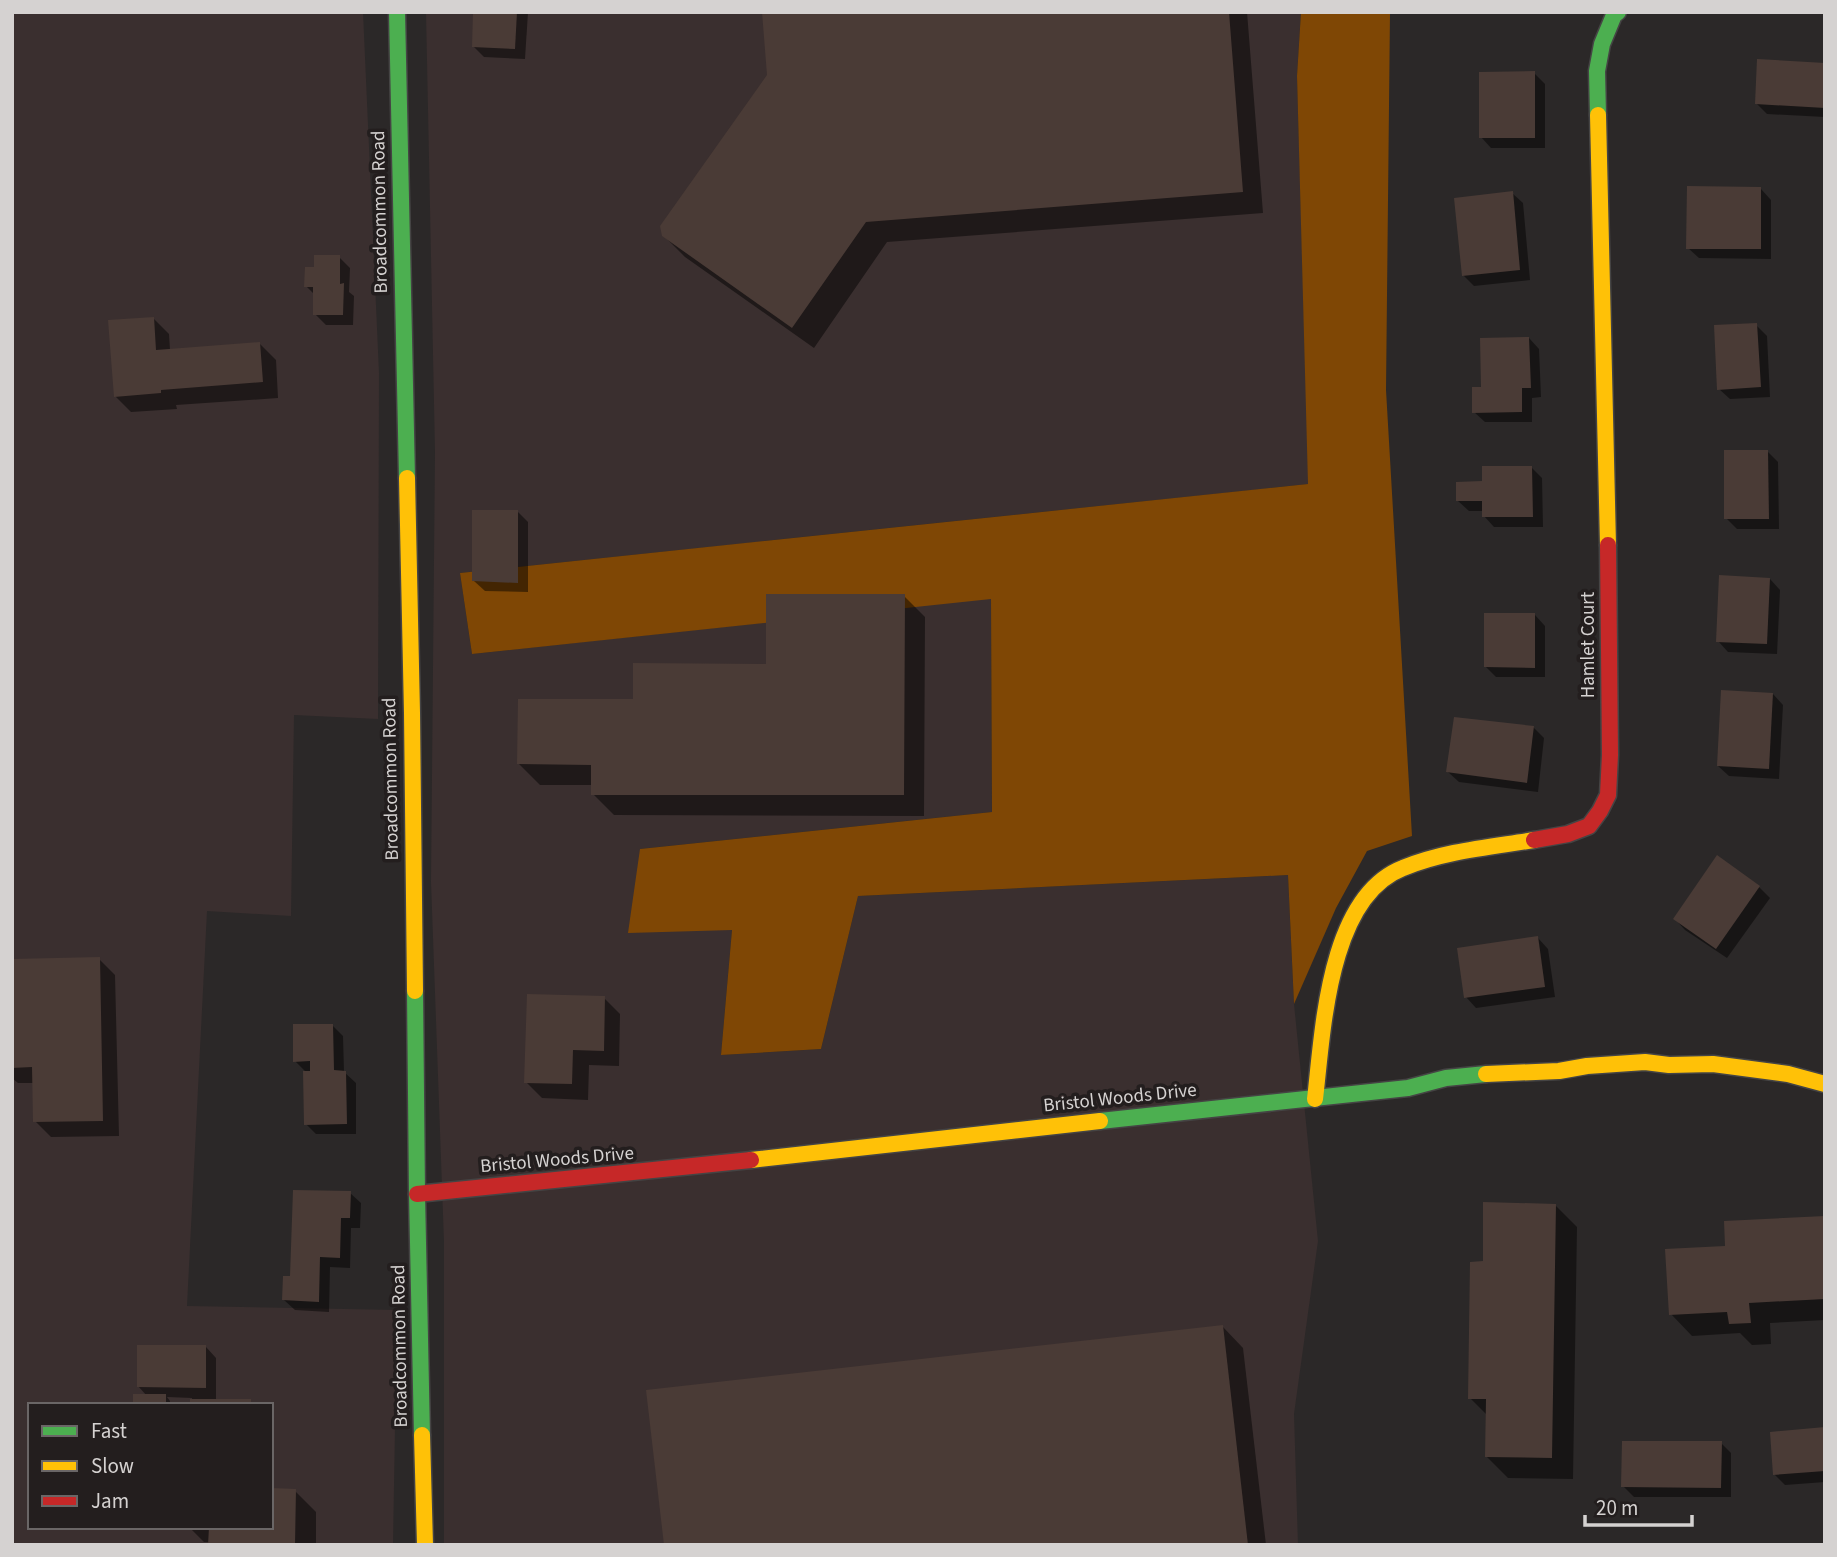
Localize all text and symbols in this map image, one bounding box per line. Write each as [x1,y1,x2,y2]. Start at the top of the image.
street label: Broadcommon Road [365,130,395,294]
street label: Hamlet Court [1575,591,1602,698]
street label: Broadcommon Road [376,697,406,861]
street label: Bristol Woods Drive [1042,1077,1198,1119]
street label: Bristol Woods Drive [479,1140,635,1180]
street label: Broadcommon Road [385,1264,415,1428]
legend [28,1403,273,1529]
text: Fast [91,1416,127,1446]
text: Slow [91,1451,134,1481]
scale bar [1585,1484,1692,1528]
text: Jam [91,1486,129,1516]
text: 20 m [1596,1493,1638,1523]

